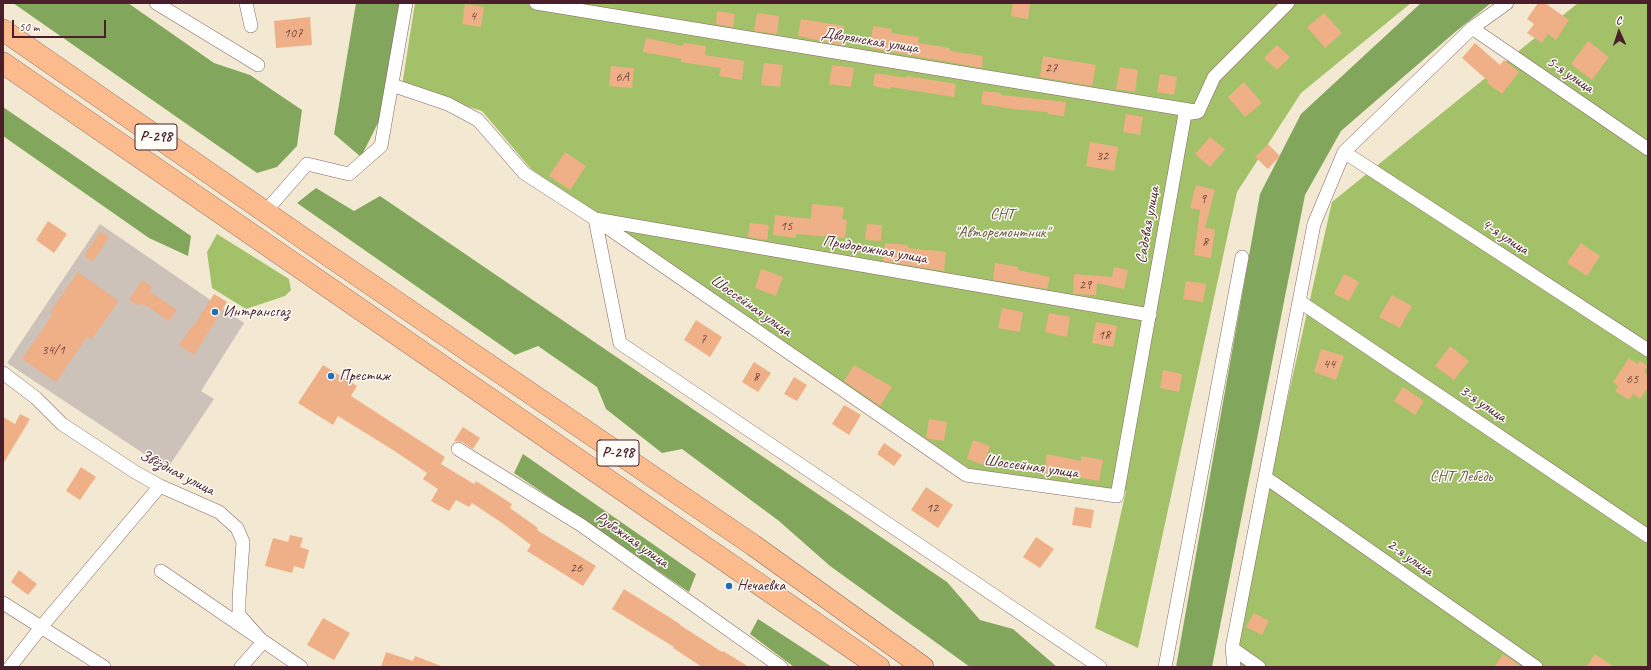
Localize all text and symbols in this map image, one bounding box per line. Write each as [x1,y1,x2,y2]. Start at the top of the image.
house number: 4 [470,8,476,24]
scale bar [14,12,108,38]
north arrow [1599,12,1639,52]
text: С [1615,13,1621,27]
text: 50 m [19,19,39,35]
street label: Дворянская улица [820,24,920,58]
house number: 107 [284,25,302,41]
street label: 5-я улица [1543,52,1597,98]
house number: 27 [1045,60,1057,76]
house number: 6А [615,69,629,85]
road number: Р-298 [135,124,177,150]
house number: 32 [1096,148,1108,164]
street label: Садовая улица [1132,185,1164,265]
house number: 9 [1200,191,1206,207]
park label: СНТ "Авторемонтник" [955,205,1049,243]
street label: 4-я улица [1478,215,1532,259]
house number: 15 [780,218,792,234]
street label: Придорожная улица [821,231,929,269]
house number: 8 [1202,234,1208,250]
street label: Шоссейная улица [707,271,795,341]
house number: 29 [1079,277,1091,293]
place label: Интрансгаз [223,302,290,322]
marker: Интрансгаз [210,307,220,317]
house number: 18 [1098,327,1110,343]
house number: 7 [700,331,706,347]
house number: 34/1 [41,342,65,358]
house number: 44 [1323,356,1335,372]
place label: Престиж [339,366,390,386]
house number: 8 [753,369,759,385]
marker: Престиж [326,371,336,381]
house number: 65 [1626,371,1638,387]
street label: 3-я улица [1456,381,1510,427]
road number: Р-298 [597,440,639,466]
street label: Звёздная улица [136,446,218,500]
street label: Шоссейная улица [983,451,1079,483]
park label: СНТ Лебедь [1430,467,1492,487]
house number: 12 [926,500,938,516]
street label: Рубежная улица [592,508,672,572]
street label: 2-я улица [1383,535,1437,581]
house number: 26 [570,560,582,576]
place label: Нечаевка [737,576,786,596]
marker: Нечаевка [724,581,734,591]

